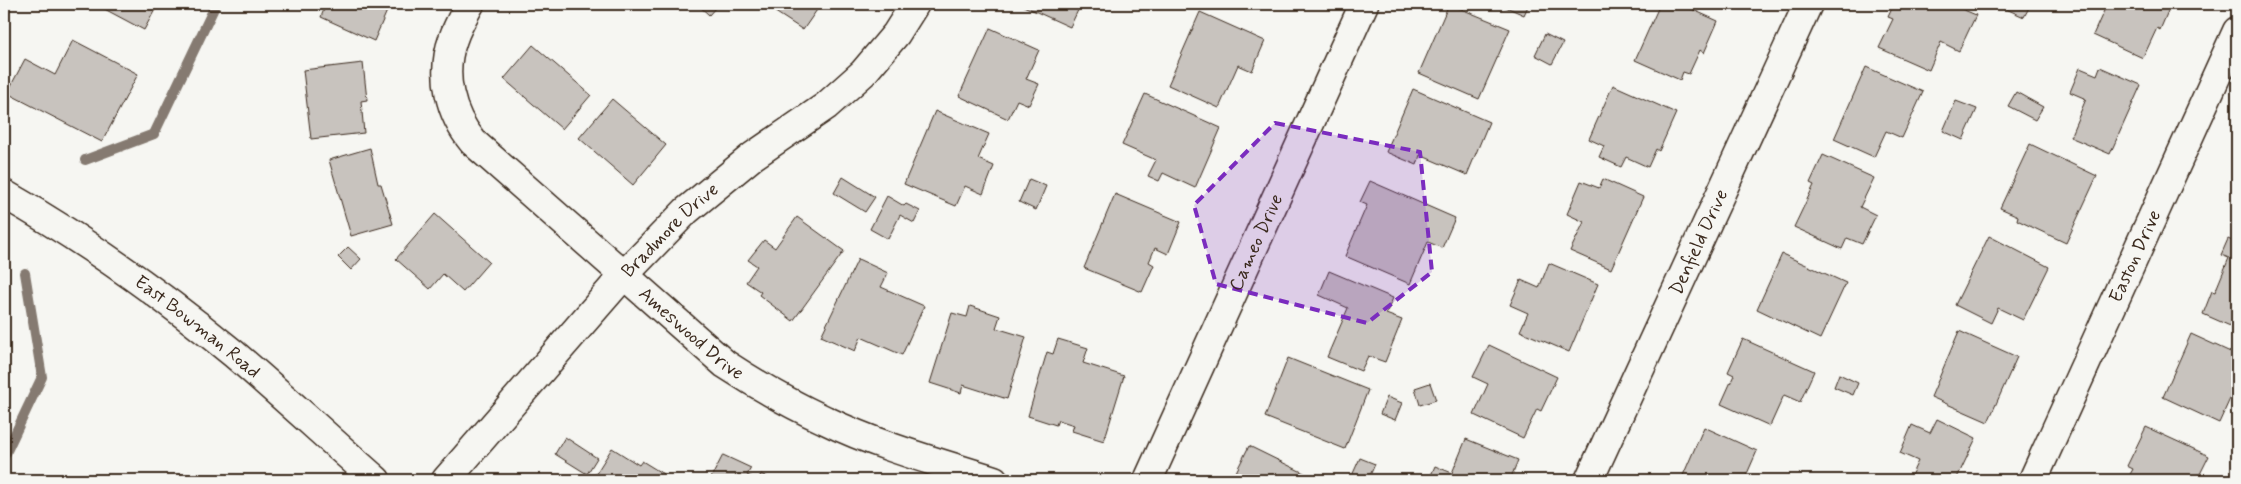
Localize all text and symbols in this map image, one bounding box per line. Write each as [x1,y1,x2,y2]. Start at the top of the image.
street label: Bradmore Drive [616,177,724,283]
street label: Denfield Drive [1663,185,1734,299]
street label: Cameo Drive [1223,190,1289,295]
street label: Easton Drive [2103,206,2167,306]
street label: East Bowman Road [130,269,266,384]
street label: Ameswood Drive [633,281,749,386]

